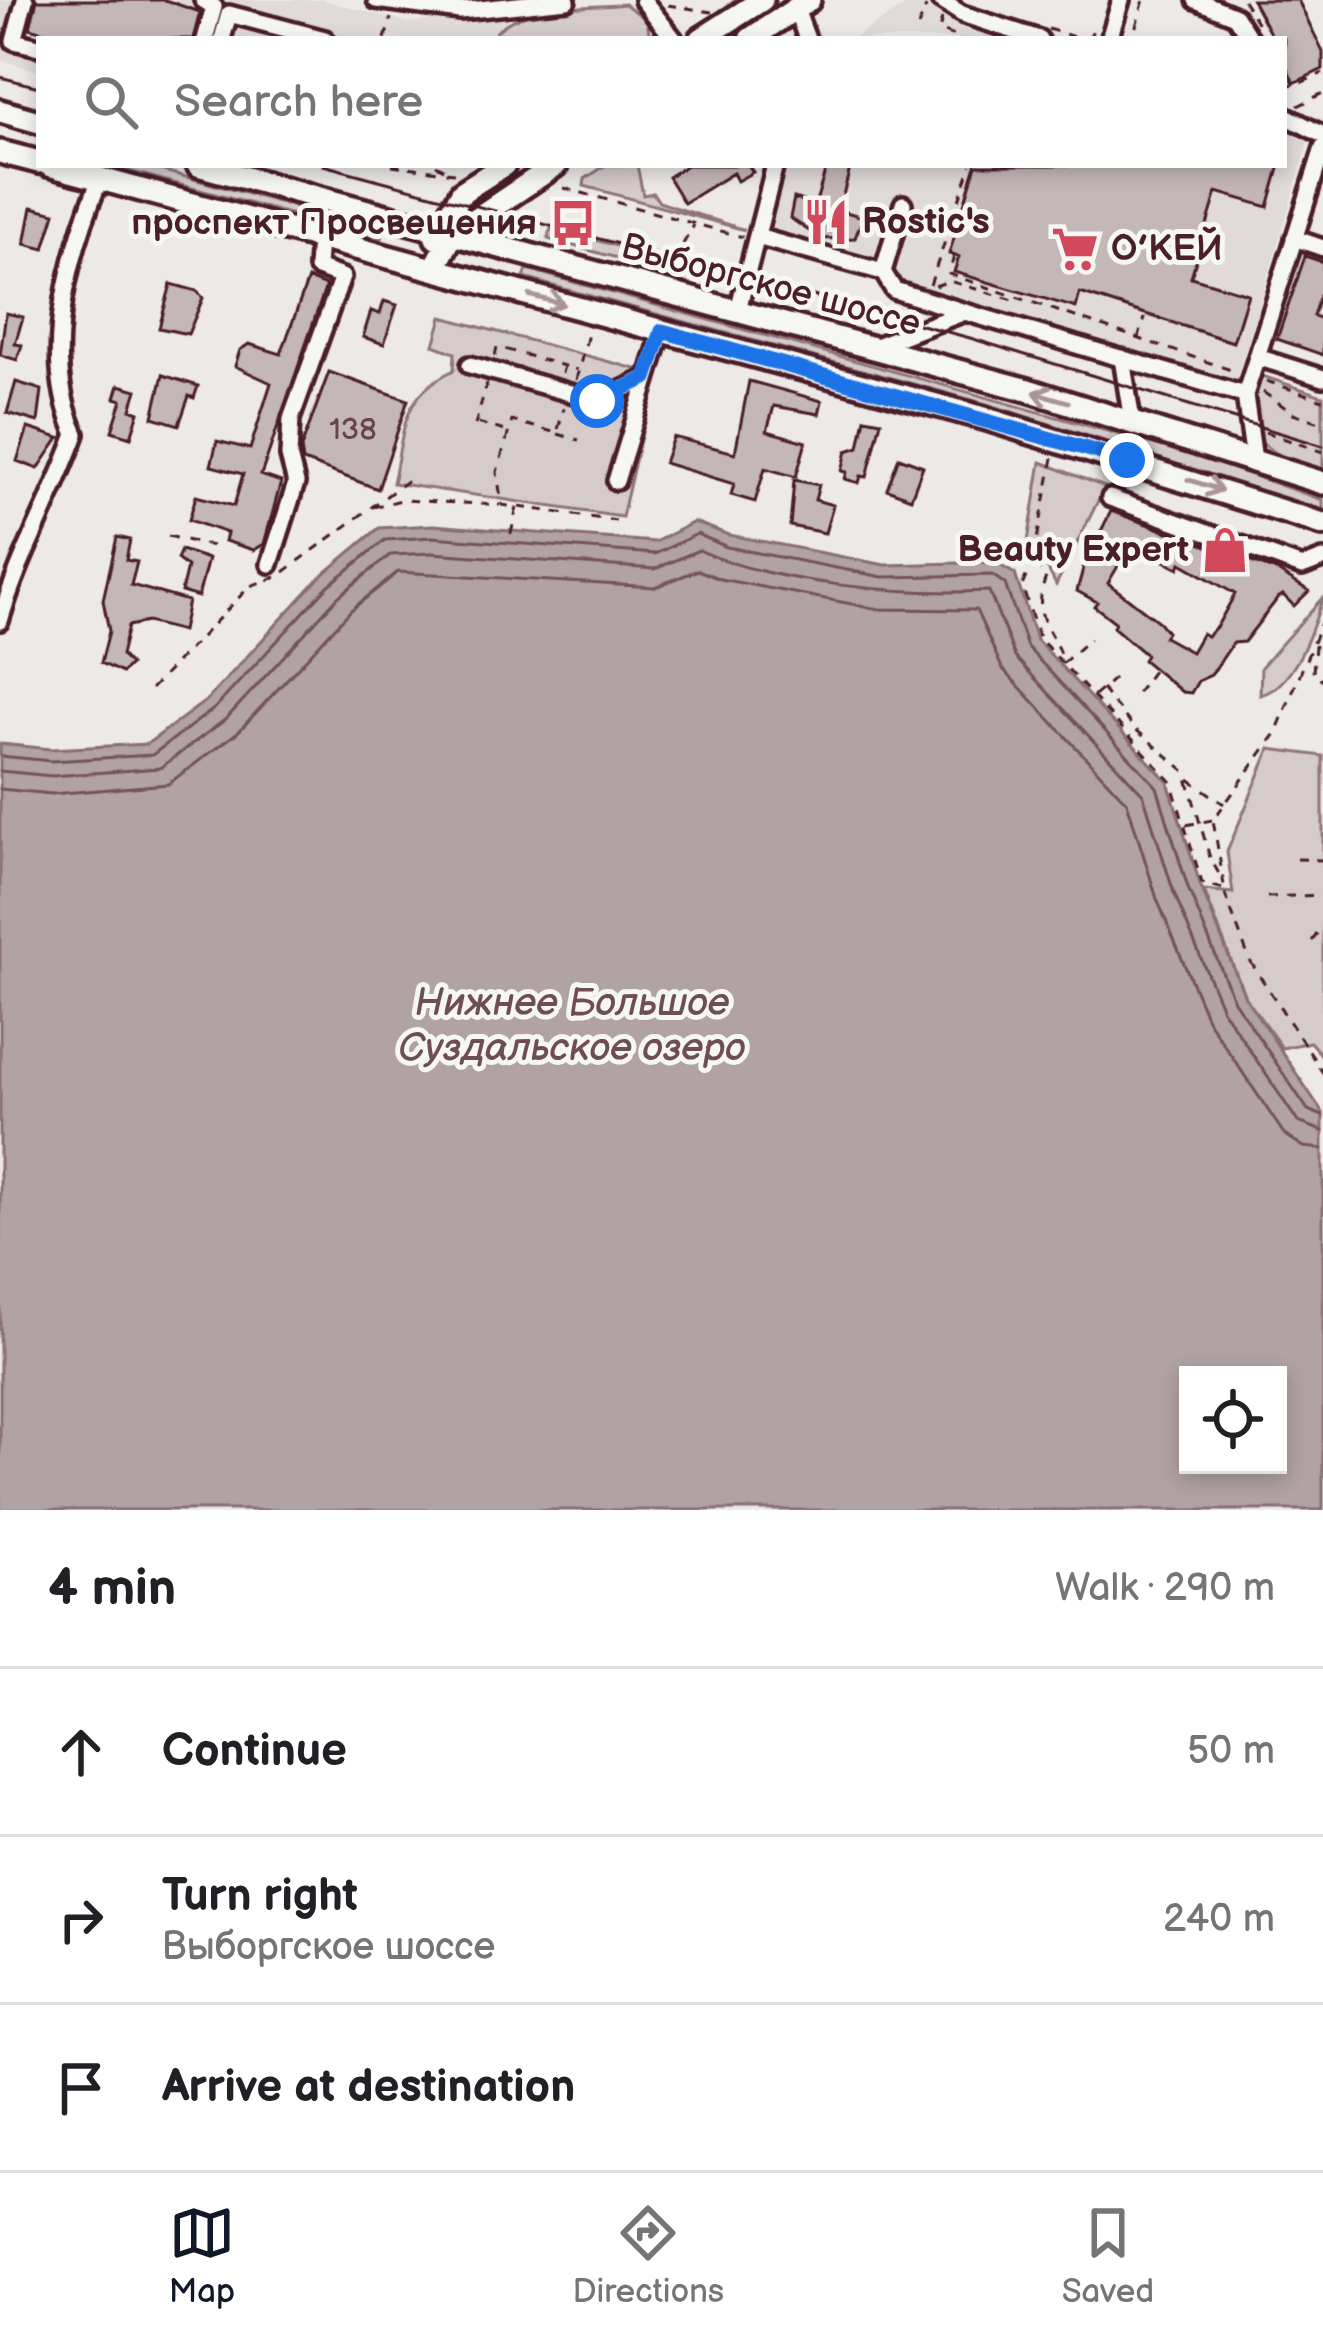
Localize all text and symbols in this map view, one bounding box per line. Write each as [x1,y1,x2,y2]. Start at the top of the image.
search box [36,36,1287,168]
icon: search [78,69,144,135]
text: Search here [174,75,423,130]
restaurant icon: Rostic's [801,197,851,247]
bus stop icon: проспект Просвещения [548,198,598,248]
place label: Rostic's [862,201,990,244]
place label: проспект Просвещения [131,202,537,245]
supermarket icon: О’КЕЙ [1050,224,1100,274]
street label: Выборгское шоссе [617,225,925,347]
place label: О’КЕЙ [1111,226,1223,271]
one-way arrow [527,290,565,312]
route start [570,374,624,428]
one-way arrow [1033,385,1071,407]
house number: 138 [329,412,377,448]
route end [1100,433,1154,487]
one-way arrow [1185,476,1223,498]
shop icon: Beauty Expert [1200,525,1250,575]
place label: Beauty Expert [957,529,1189,572]
water label: Нижнее Большое Суздальское озеро [398,980,746,1072]
map controls [1179,1366,1287,1474]
button: locate [1179,1366,1287,1474]
text: 4 min [48,1558,176,1619]
text: Walk · 290 m [1055,1565,1275,1612]
icon: ahead [48,1719,114,1785]
text: Continue [162,1724,347,1779]
text: 50 m [1187,1728,1275,1775]
text: Turn right [162,1869,358,1924]
icon: right [48,1887,114,1953]
text: 240 m [1163,1896,1275,1943]
text: Выборгское шоссе [162,1924,495,1971]
icon: arrive [48,2055,114,2121]
text: Arrive at destination [162,2060,575,2115]
tab: Map [169,2200,235,2312]
tab: Directions [572,2200,724,2312]
tab: Saved [1062,2200,1154,2312]

